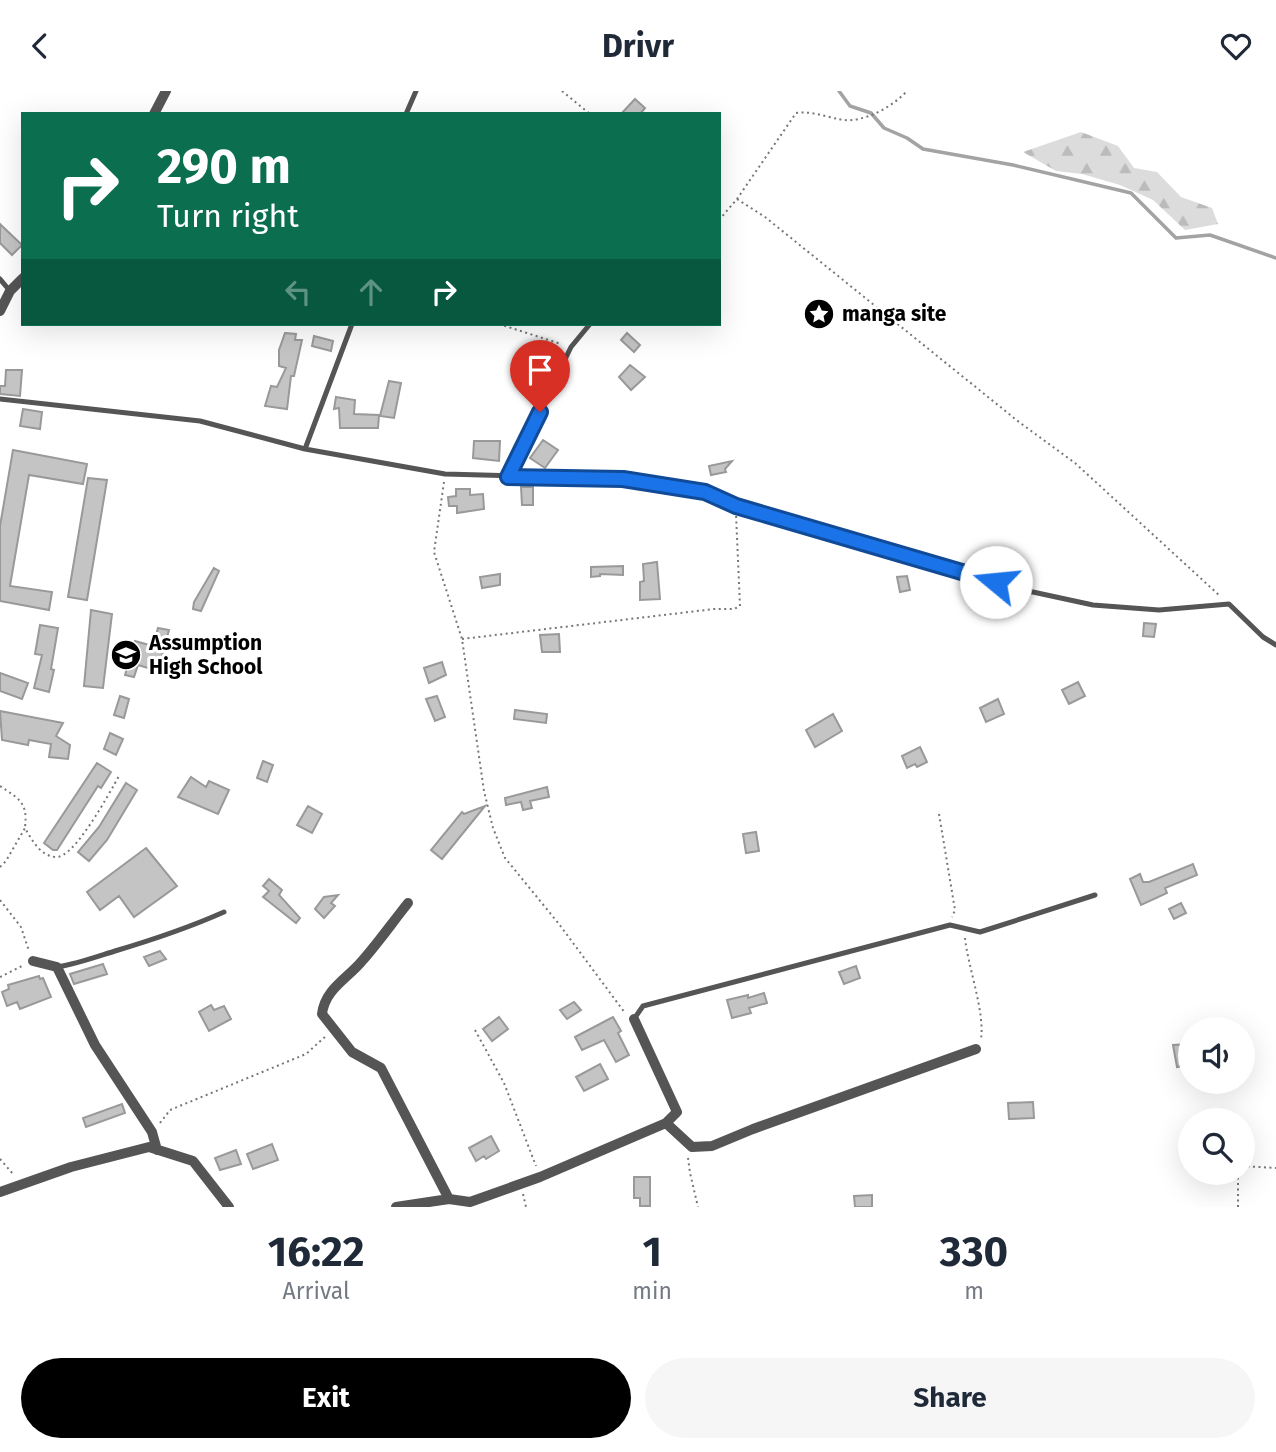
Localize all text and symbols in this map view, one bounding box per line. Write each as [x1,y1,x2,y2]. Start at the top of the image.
icon: back [21,27,59,65]
text: Drivr [602,27,674,65]
icon: heart [1217,27,1255,65]
text: 290 m [157,137,291,196]
icon: right [42,140,133,231]
text: Turn right [157,197,299,235]
icon: left [279,273,317,311]
icon: ahead [352,273,390,311]
icon: right [425,273,463,311]
place icon: manga site [802,297,836,331]
place label: manga site [842,301,947,327]
pin [510,340,570,412]
icon: arrive [521,351,559,389]
position arrow [959,545,1033,619]
place label: Assumption High School [148,630,263,680]
school or university icon: Assumption High School [109,638,143,672]
map controls [1178,1017,1255,1185]
button: sound [1178,1017,1255,1094]
button: search [1178,1108,1255,1185]
text: 16:22 [268,1227,365,1277]
text: 1 [642,1227,662,1277]
text: 330 [940,1227,1008,1277]
text: Arrival [282,1277,350,1305]
text: min [632,1277,672,1305]
text: m [964,1277,984,1305]
button: Exit [21,1358,631,1438]
button: Share [645,1358,1255,1438]

